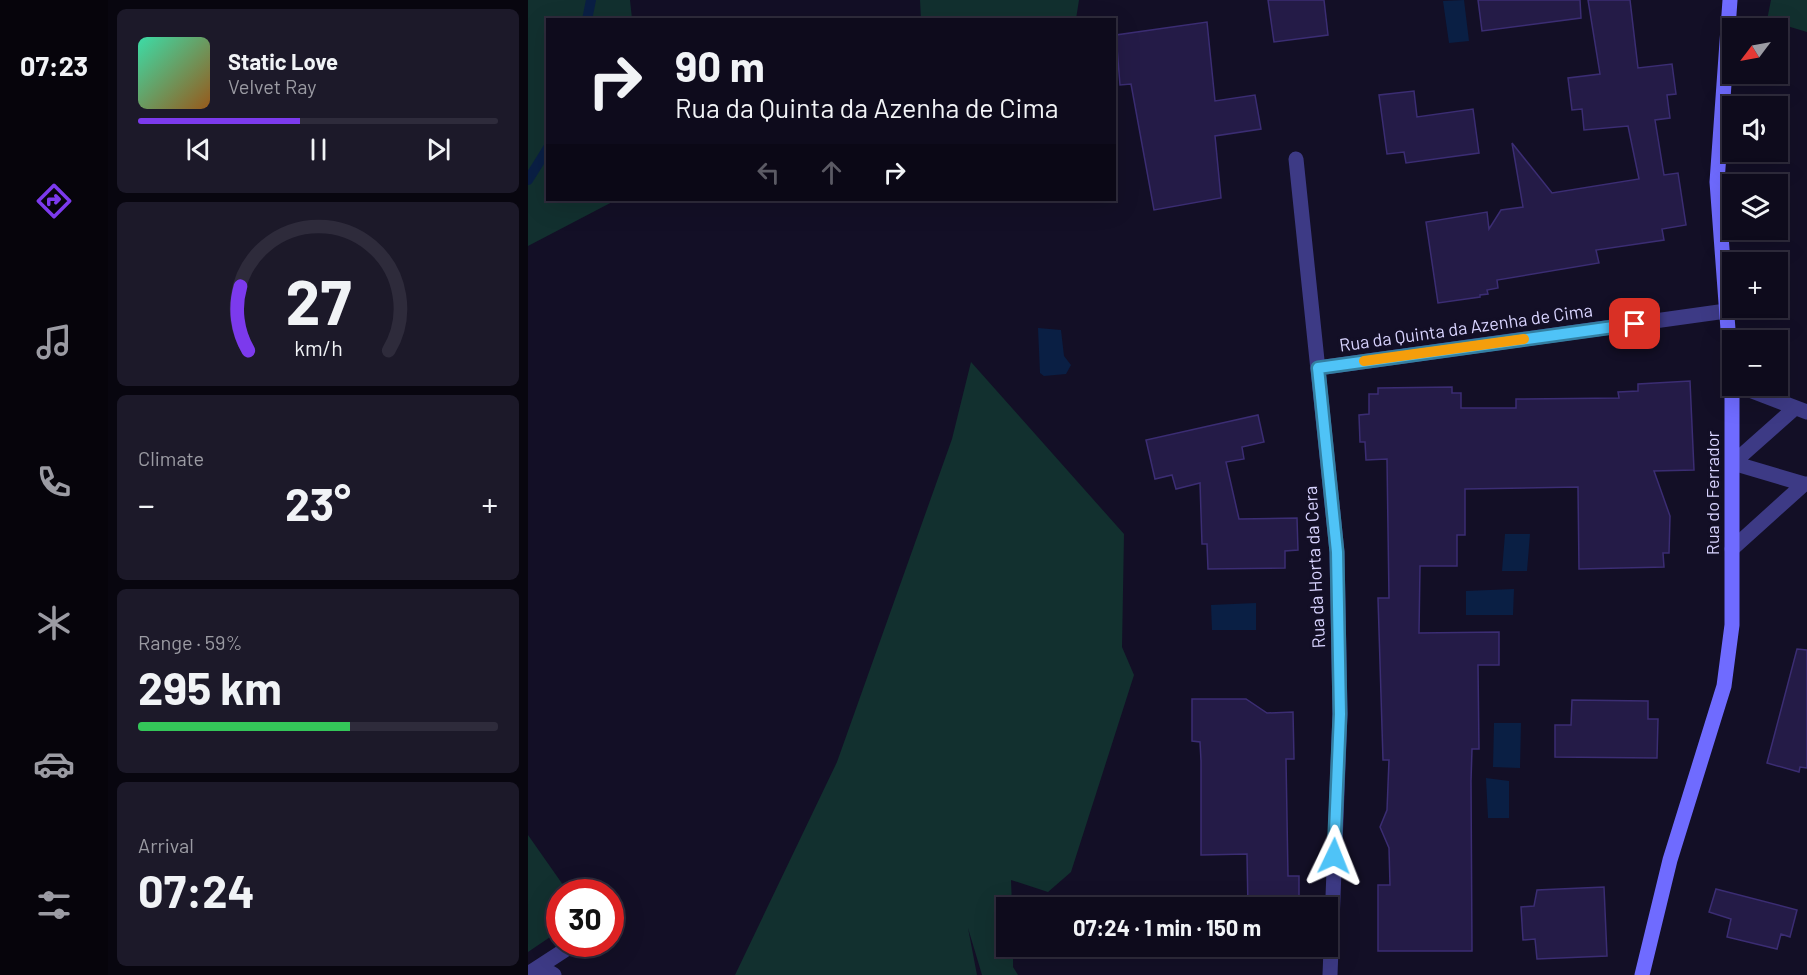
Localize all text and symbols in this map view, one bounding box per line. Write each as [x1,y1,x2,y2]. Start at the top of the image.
north arrow [1722,18,1788,84]
map controls [1722,18,1788,396]
text: 90 m [675,40,765,90]
icon: right [576,42,654,120]
text: Static Love [228,48,338,74]
text: 07:23 [20,49,88,81]
text: Velvet Ray [228,74,317,98]
text: Rua da Quinta da Azenha de Cima [675,91,1059,123]
button: sound [1722,96,1788,162]
icon: previous [182,133,215,166]
icon: pause [302,133,335,166]
icon: next [422,133,455,166]
icon: left [752,156,785,189]
icon: ahead [815,156,848,189]
icon: right [878,156,911,189]
button: layers [1722,174,1788,240]
icon: directions [33,180,75,222]
button: + [1722,252,1788,318]
text: 27 [285,263,351,337]
street label: Rua da Quinta da Azenha de Cima [1338,298,1594,356]
pin [1609,298,1660,349]
icon: arrive [1618,307,1651,340]
icon: music [33,321,75,363]
button: − [1722,330,1788,396]
text: km/h [294,336,342,361]
street label: Rua do Ferrador [1701,430,1723,555]
text: Climate [138,446,204,470]
icon: phone [33,461,75,503]
text: 23° [285,476,351,530]
text: − [138,484,155,524]
text: + [481,484,498,524]
street label: Rua da Horta da Cera [1299,485,1329,649]
icon: climate [33,602,75,644]
text: Range · 59% [138,630,242,654]
text: 295 km [138,660,282,714]
icon: car [33,743,75,785]
position arrow [1302,824,1366,888]
text: Arrival [138,833,194,857]
text: 07:24 [138,863,255,917]
speed limit sign: 30 [546,879,624,957]
icon: filters [33,884,75,926]
text: 07:24 · 1 min · 150 m [1073,914,1261,940]

